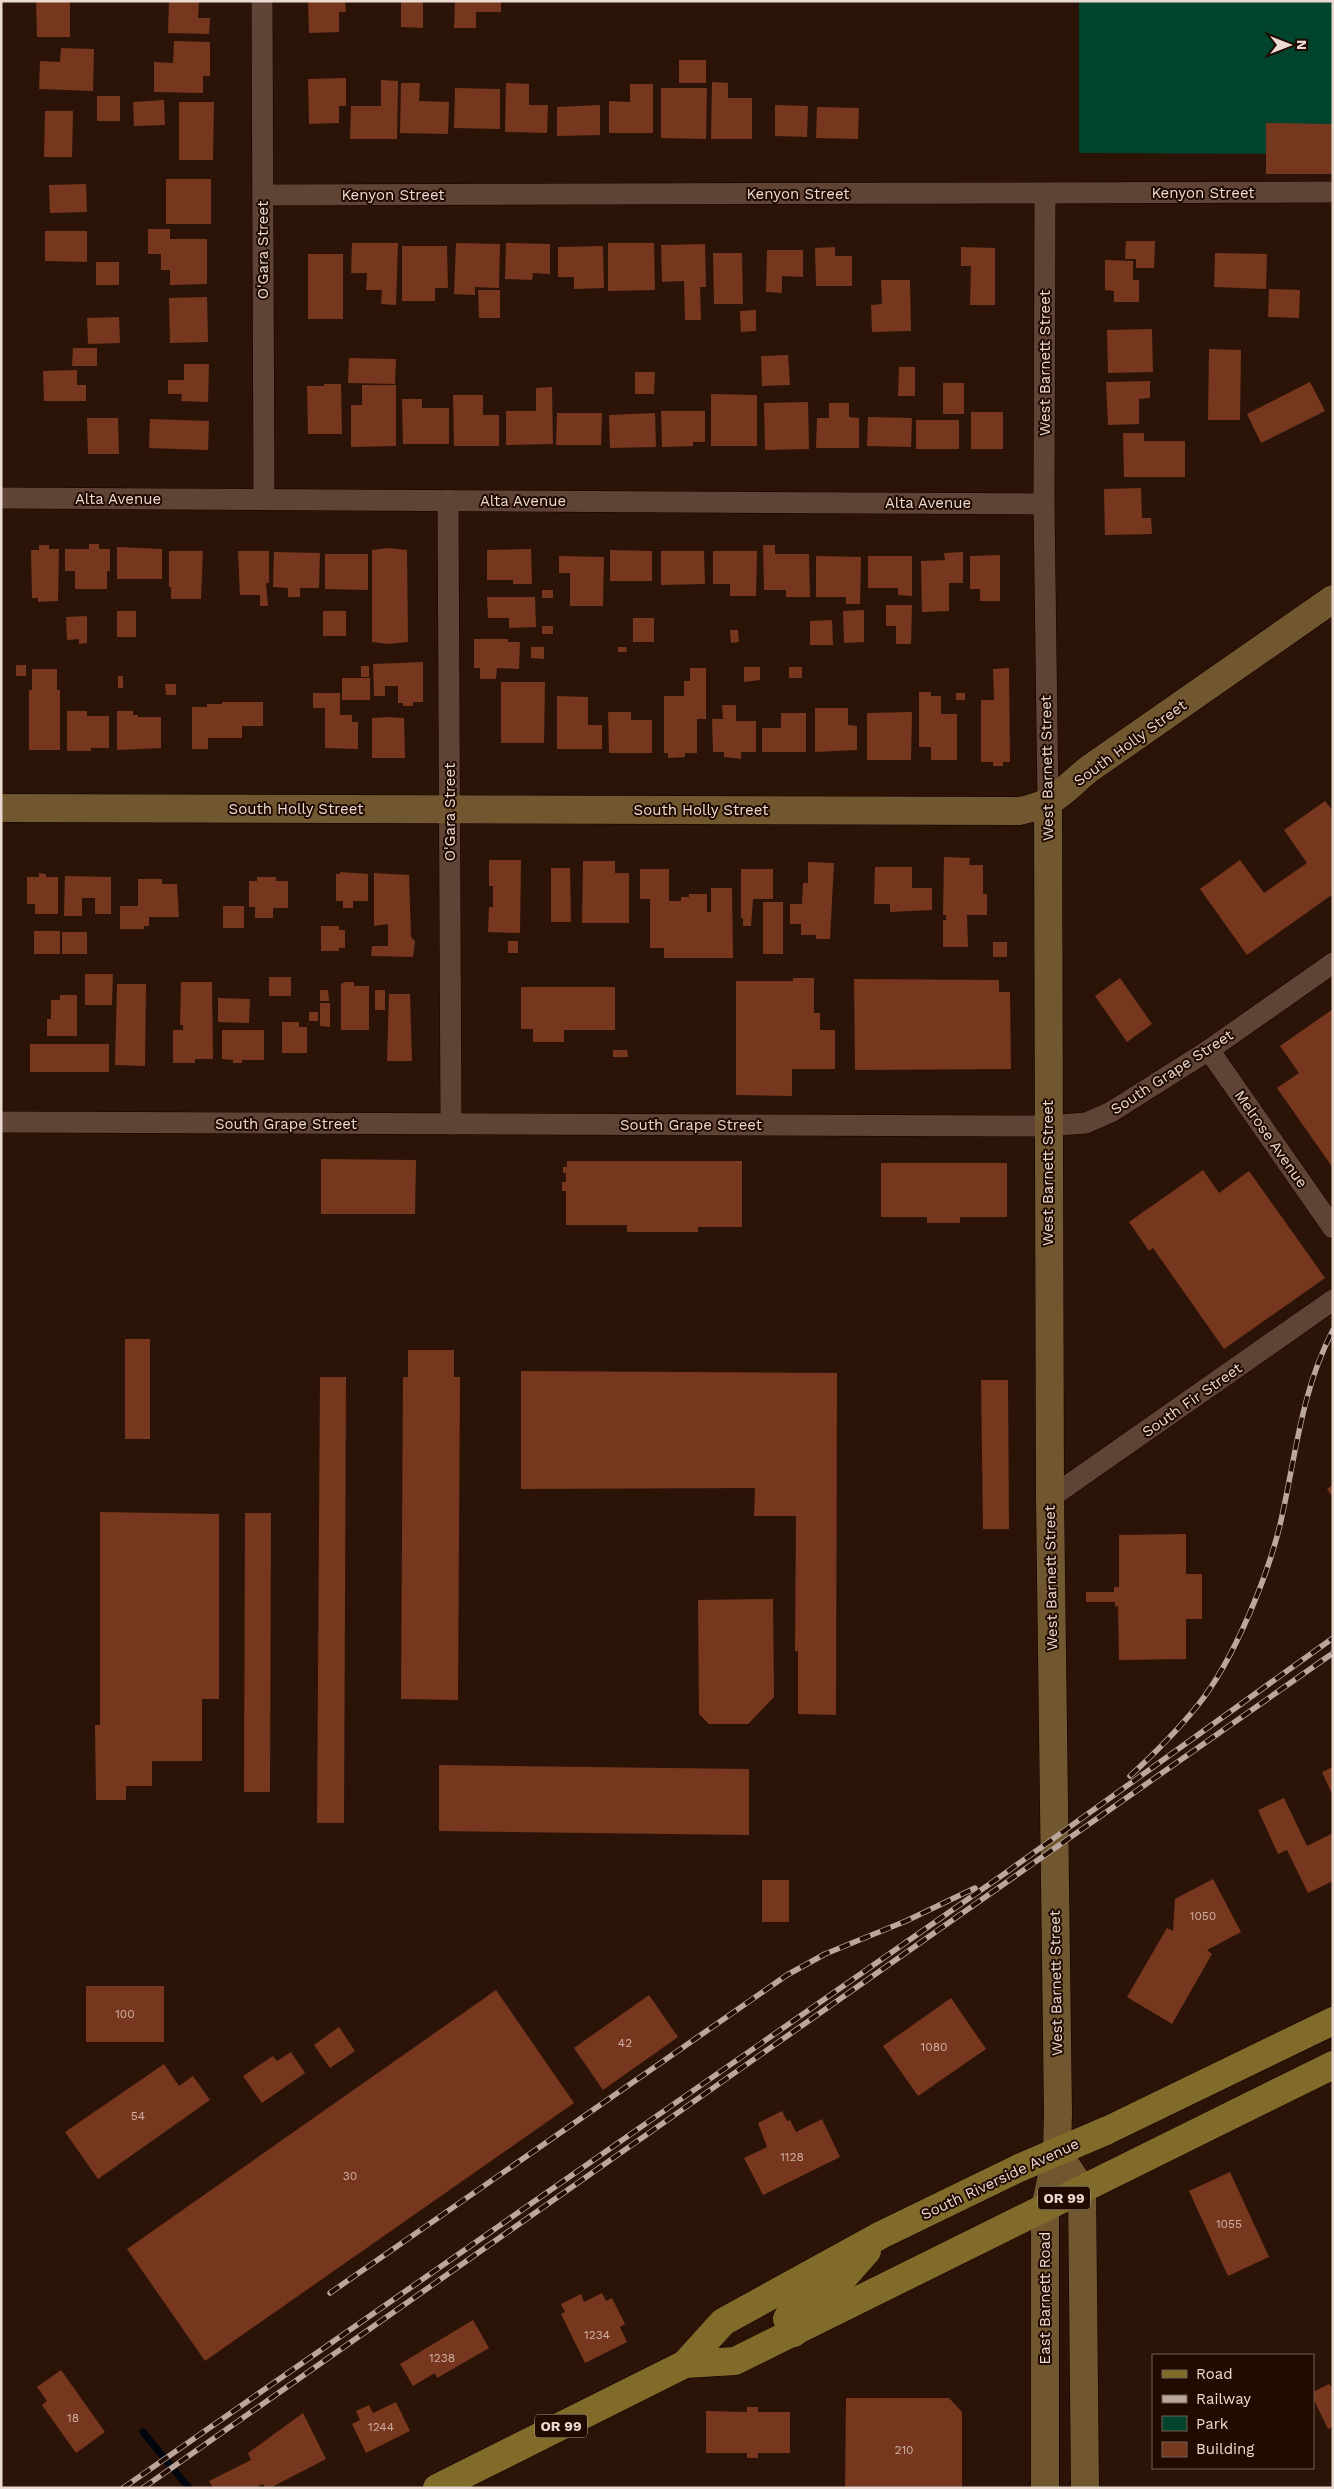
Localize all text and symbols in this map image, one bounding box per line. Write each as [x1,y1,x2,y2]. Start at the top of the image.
north arrow [1264,20,1314,70]
text: N [1294,40,1310,50]
street label: Kenyon Street [1151,184,1255,202]
street label: Kenyon Street [746,185,850,203]
street label: Kenyon Street [341,186,445,204]
street label: O'Gara Street [254,200,272,299]
street label: West Barnett Street [1036,289,1054,436]
street label: Alta Avenue [75,490,161,508]
street label: Alta Avenue [480,492,566,510]
street label: Alta Avenue [885,494,971,512]
street label: West Barnett Street [1037,694,1057,841]
street label: South Holly Street [1070,696,1190,790]
street label: O'Gara Street [441,762,459,861]
street label: South Holly Street [229,800,364,818]
street label: South Holly Street [634,801,769,819]
street label: South Grape Street [1107,1025,1237,1118]
street label: Melrose Avenue [1231,1087,1311,1191]
street label: West Barnett Street [1039,1099,1057,1246]
street label: South Grape Street [215,1115,358,1133]
street label: South Grape Street [620,1116,763,1134]
street label: South Fir Street [1139,1358,1246,1441]
street label: West Barnett Street [1041,1504,1061,1651]
street label: West Barnett Street [1046,1909,1066,2056]
house number: 1050 [1190,1909,1216,1923]
house number: 100 [115,2007,135,2021]
house number: 42 [618,2036,632,2050]
house number: 1080 [920,2040,948,2054]
house number: 54 [131,2109,145,2123]
street label: South Riverside Avenue [918,2134,1082,2224]
house number: 1128 [780,2150,804,2164]
house number: 30 [343,2169,357,2183]
road number: OR 99 [1038,2186,1090,2210]
house number: 1055 [1216,2217,1242,2231]
street label: East Barnett Road [1036,2232,1054,2364]
house number: 1234 [584,2328,610,2342]
house number: 1238 [429,2351,455,2365]
legend [1152,2354,1314,2469]
text: Road [1196,2365,1233,2383]
text: Railway [1196,2390,1251,2408]
house number: 18 [67,2411,79,2425]
road number: OR 99 [535,2414,587,2438]
text: Park [1196,2415,1229,2433]
house number: 1244 [368,2420,394,2434]
text: Building [1196,2440,1254,2458]
house number: 210 [894,2443,914,2457]

